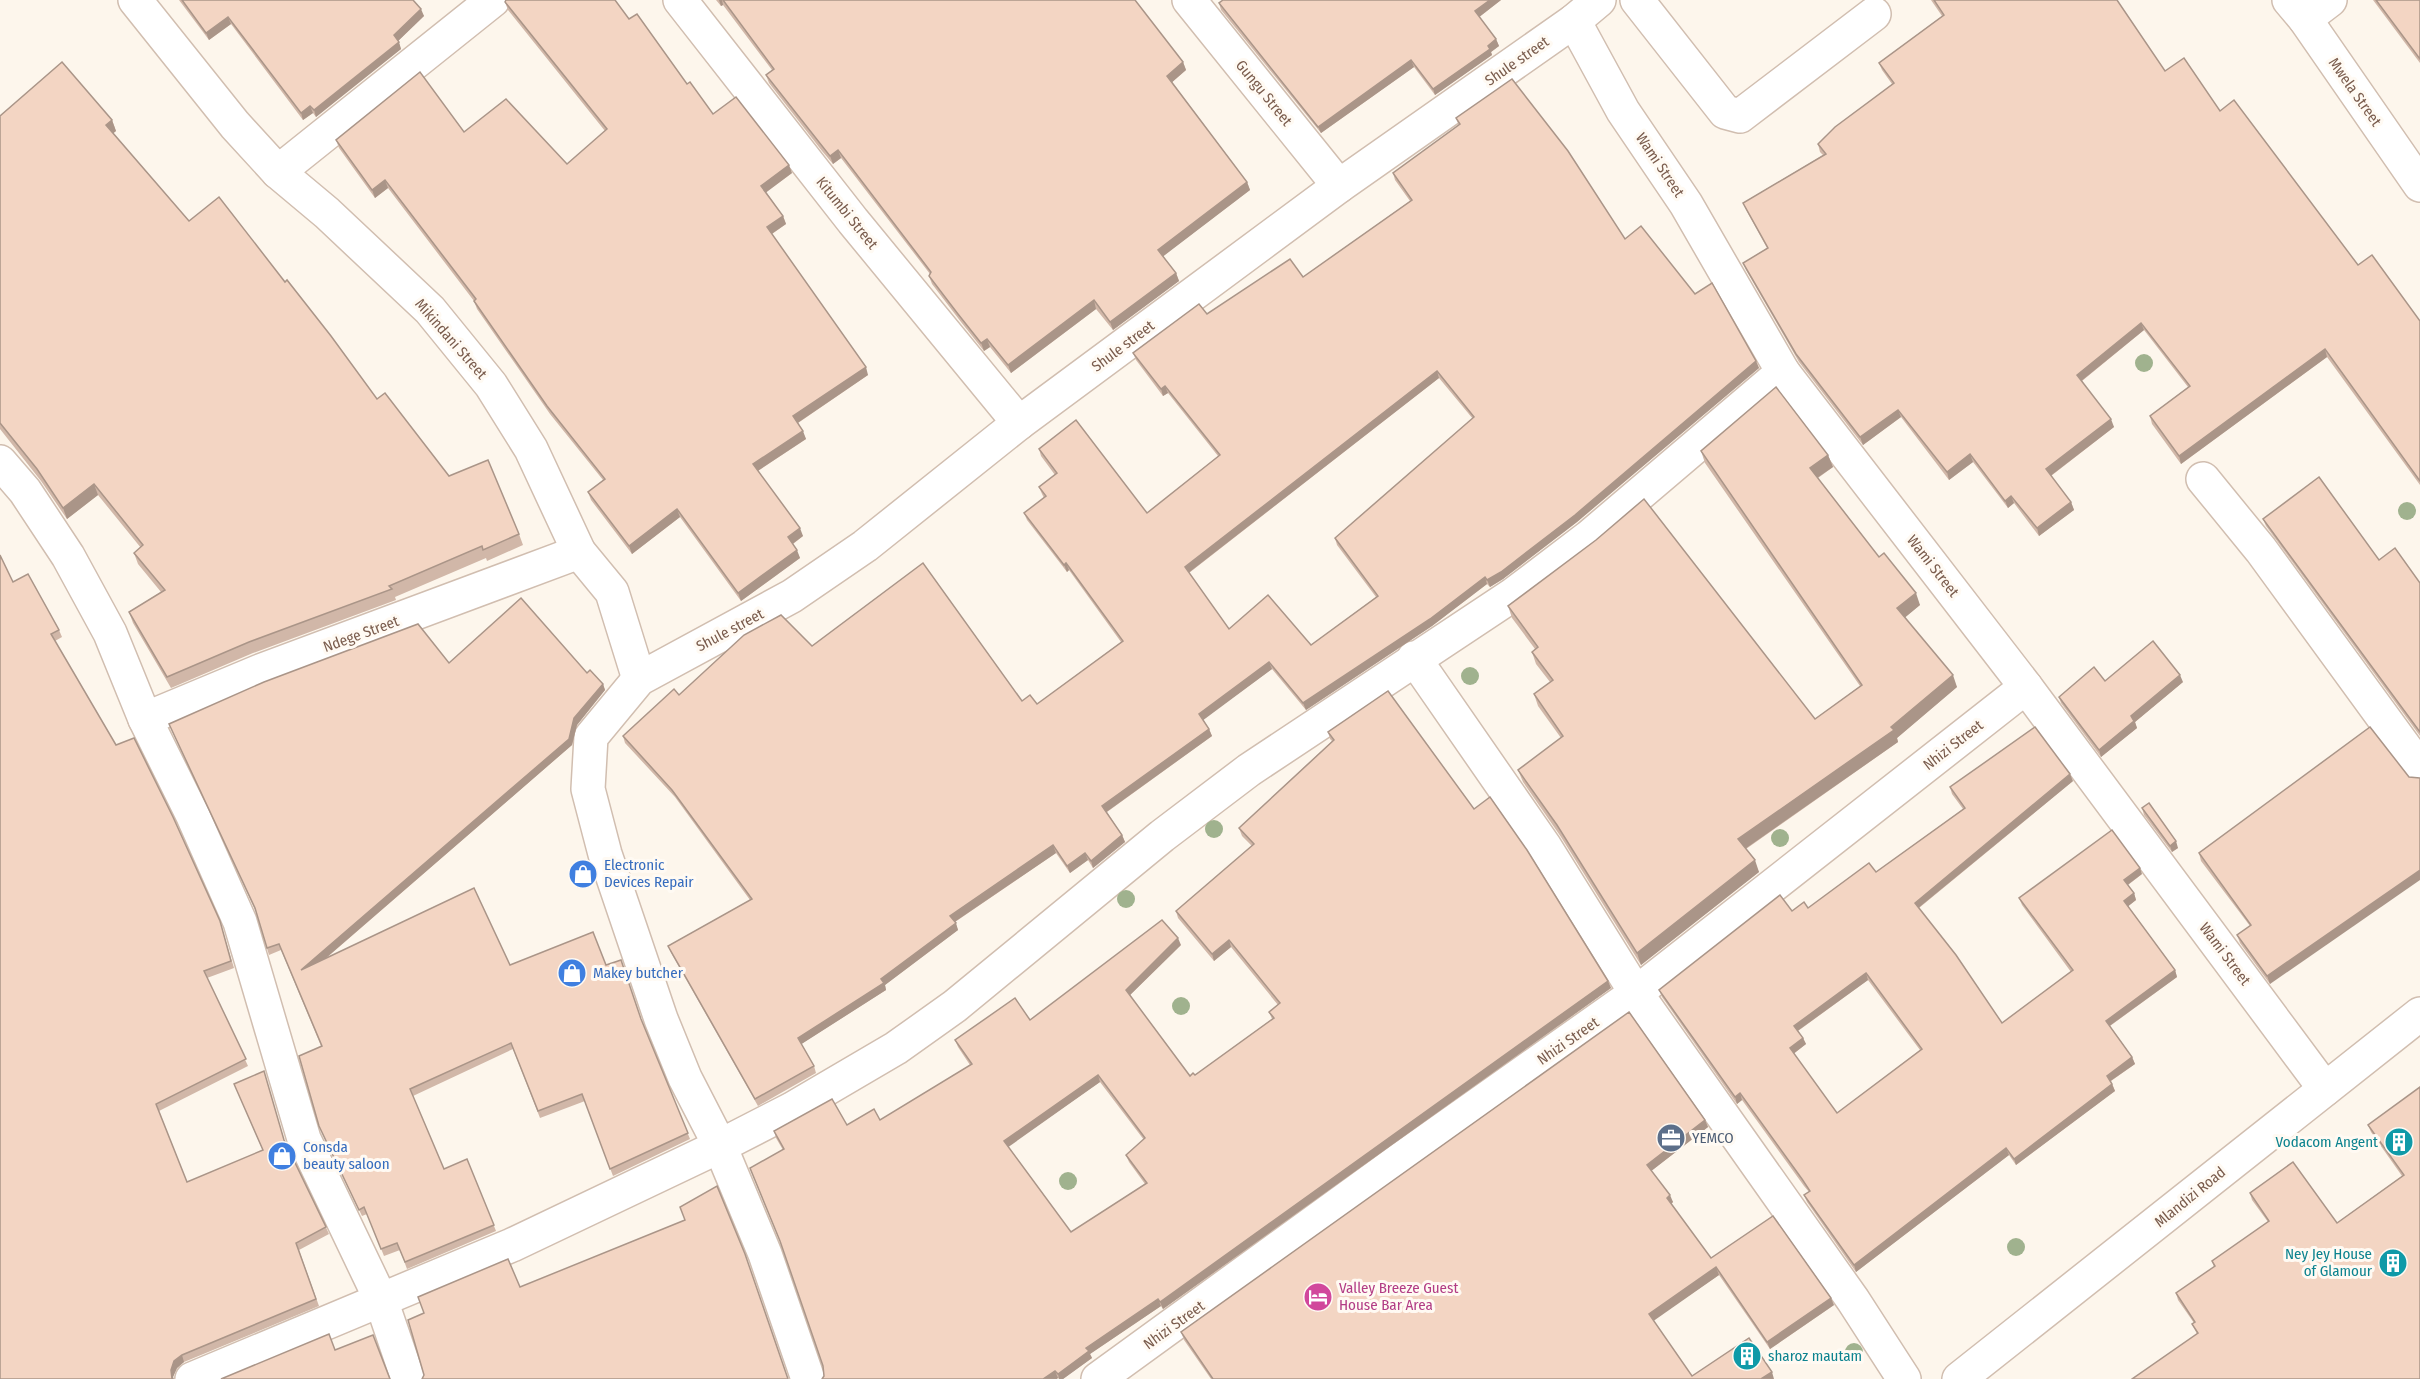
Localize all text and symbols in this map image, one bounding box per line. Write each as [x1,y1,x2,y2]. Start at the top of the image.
street label: Shule street [1482,32,1552,90]
street label: Mwela Street [2325,54,2385,130]
street label: Gungu Street [1232,56,1296,130]
street label: Wami Street [1632,129,1688,201]
street label: Kitumbi Street [812,173,882,253]
street label: Mikindani Street [411,295,491,383]
street label: Shule street [1088,317,1158,375]
street label: Wami Street [1903,531,1963,601]
street label: Shule street [693,605,767,655]
street label: Ndege Street [321,612,401,656]
street label: Nhizi Street [1920,716,1987,774]
place label: Electronic Devices Repair [604,856,694,891]
shop icon: Electronic Devices Repair [567,858,599,890]
street label: Wami Street [2196,919,2254,989]
shop icon: Makey butcher [556,957,588,989]
place label: Makey butcher [593,964,684,982]
street label: Nhizi Street [1534,1013,1602,1069]
office icon: YEMCO [1655,1122,1687,1154]
building icon: Vodacom Angent [2383,1126,2415,1158]
place label: YEMCO [1692,1129,1734,1147]
place label: Vodacom Angent [2276,1133,2378,1151]
place label: Consda beauty saloon [303,1138,390,1173]
shop icon: Consda beauty saloon [266,1140,298,1172]
street label: Mlandizi Road [2151,1163,2229,1231]
place label: Ney Jey House of Glamour [2285,1245,2373,1280]
building icon: Ney Jey House of Glamour [2377,1247,2409,1279]
place label: Valley Breeze Guest House Bar Area [1339,1279,1458,1314]
hotel icon: Valley Breeze Guest House Bar Area [1302,1281,1334,1313]
street label: Nhizi Street [1140,1297,1208,1353]
building icon: sharoz mautam [1731,1340,1763,1372]
place label: sharoz mautam [1768,1347,1862,1365]

